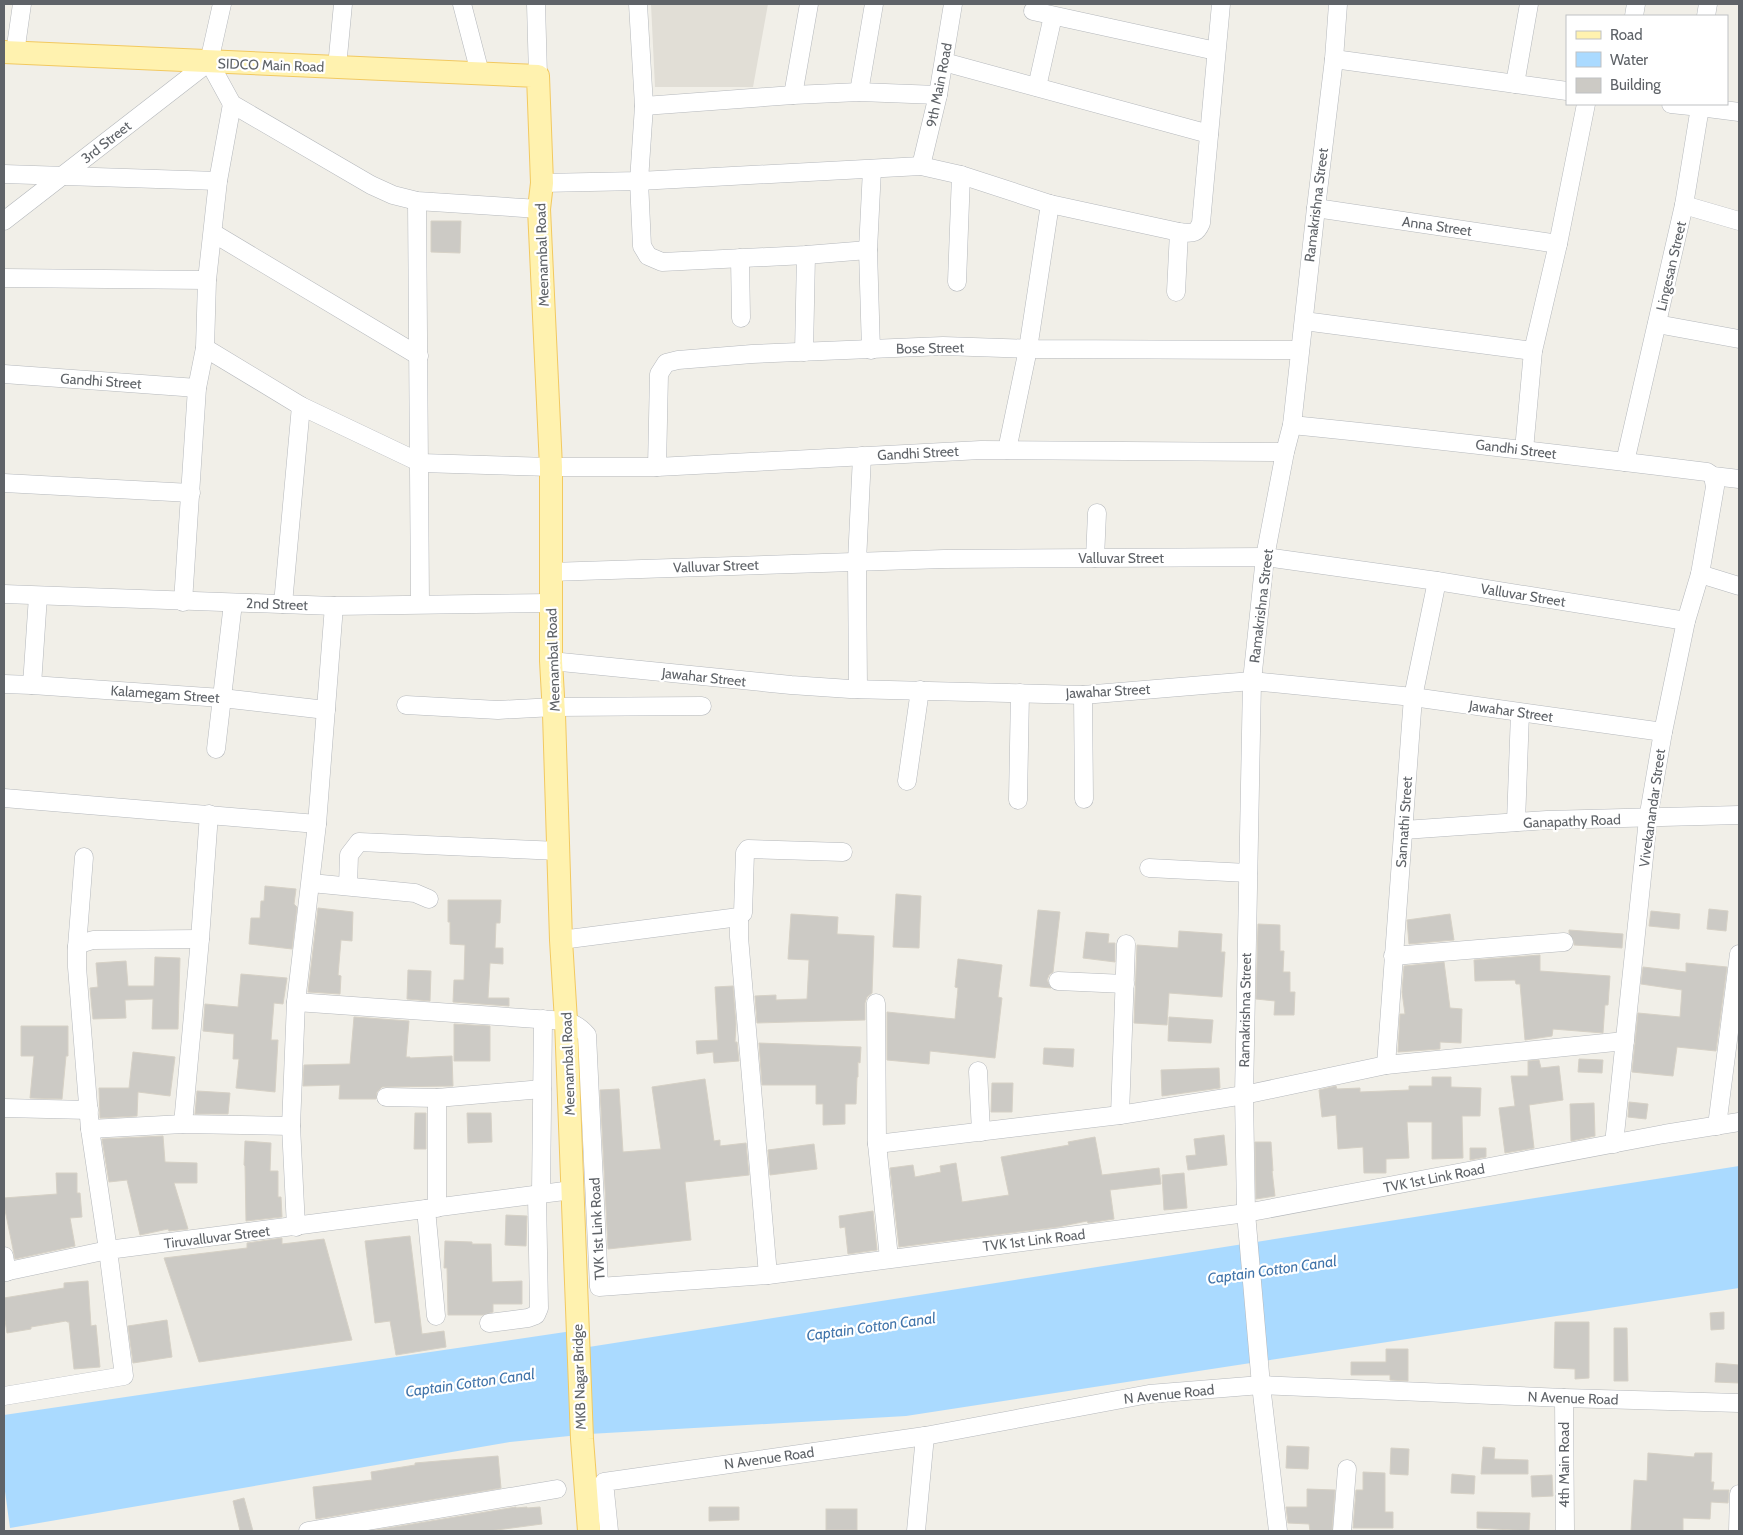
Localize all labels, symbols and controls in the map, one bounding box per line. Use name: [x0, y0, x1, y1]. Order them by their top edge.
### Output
legend: [1566, 15, 1728, 105]
text: Road: [1610, 26, 1643, 44]
street label: 9th Main Road: [922, 41, 956, 129]
text: Water: [1610, 51, 1648, 69]
street label: SIDCO Main Road: [217, 54, 325, 76]
text: Building: [1610, 76, 1661, 94]
street label: 3rd Street: [77, 117, 135, 167]
street label: Ramakrishna Street: [1300, 147, 1332, 263]
street label: Meenambal Road: [531, 203, 553, 307]
street label: Anna Street: [1401, 212, 1473, 240]
street label: Lingesan Street: [1652, 219, 1690, 313]
street label: Bose Street: [896, 338, 965, 358]
street label: Gandhi Street: [60, 369, 143, 393]
street label: Gandhi Street: [1474, 435, 1558, 463]
street label: Gandhi Street: [877, 442, 959, 464]
street label: Ramakrishna Street: [1245, 548, 1277, 664]
street label: Valluvar Street: [1078, 549, 1164, 567]
street label: Valluvar Street: [673, 556, 759, 576]
street label: Valluvar Street: [1479, 579, 1567, 611]
street label: 2nd Street: [246, 594, 309, 614]
street label: Meenambal Road: [542, 608, 564, 712]
street label: Jawahar Street: [660, 664, 747, 690]
street label: Jawahar Street: [1064, 680, 1151, 702]
street label: Kalamegam Street: [110, 681, 220, 707]
street label: Jawahar Street: [1467, 696, 1554, 726]
street label: Vivekanandar Street: [1635, 747, 1669, 868]
street label: Sannathi Street: [1392, 775, 1416, 868]
street label: Ganapathy Road: [1523, 810, 1621, 832]
street label: Ramakrishna Street: [1235, 952, 1255, 1068]
street label: Meenambal Road: [557, 1012, 579, 1116]
street label: TVK 1st Link Road: [1382, 1159, 1486, 1197]
street label: TVK 1st Link Road: [585, 1177, 609, 1281]
street label: Tiruvalluvar Street: [163, 1222, 271, 1252]
street label: TVK 1st Link Road: [982, 1225, 1086, 1255]
water label: Captain Cotton Canal: [1206, 1252, 1338, 1288]
water label: Captain Cotton Canal: [805, 1309, 937, 1345]
street label: MKB Nagar Bridge: [568, 1324, 590, 1430]
water label: Captain Cotton Canal: [404, 1365, 536, 1401]
street label: N Avenue Road: [1123, 1380, 1215, 1408]
street label: N Avenue Road: [1527, 1387, 1619, 1409]
street label: 4th Main Road: [1555, 1422, 1573, 1508]
street label: N Avenue Road: [723, 1443, 815, 1473]

